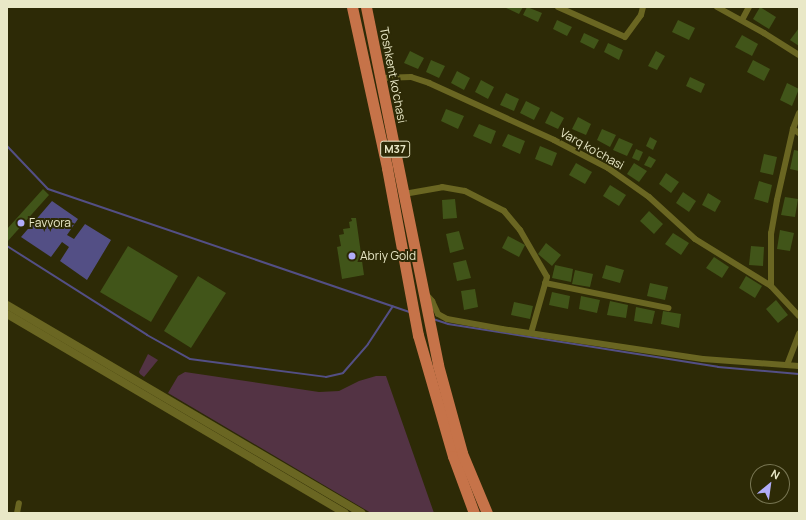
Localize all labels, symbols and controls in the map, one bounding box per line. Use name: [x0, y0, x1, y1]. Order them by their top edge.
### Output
street label: Toshkent ko'chasi: [377, 26, 409, 124]
street label: Varq ko'chasi: [557, 125, 627, 173]
road number: M37: [380, 140, 410, 158]
place label: Favvora: [29, 216, 71, 230]
marker: Favvora: [16, 218, 26, 228]
place label: Abriy Gold: [360, 249, 416, 263]
marker: Abriy Gold: [347, 251, 357, 261]
north arrow: [750, 464, 790, 504]
text: N: [768, 465, 783, 482]

